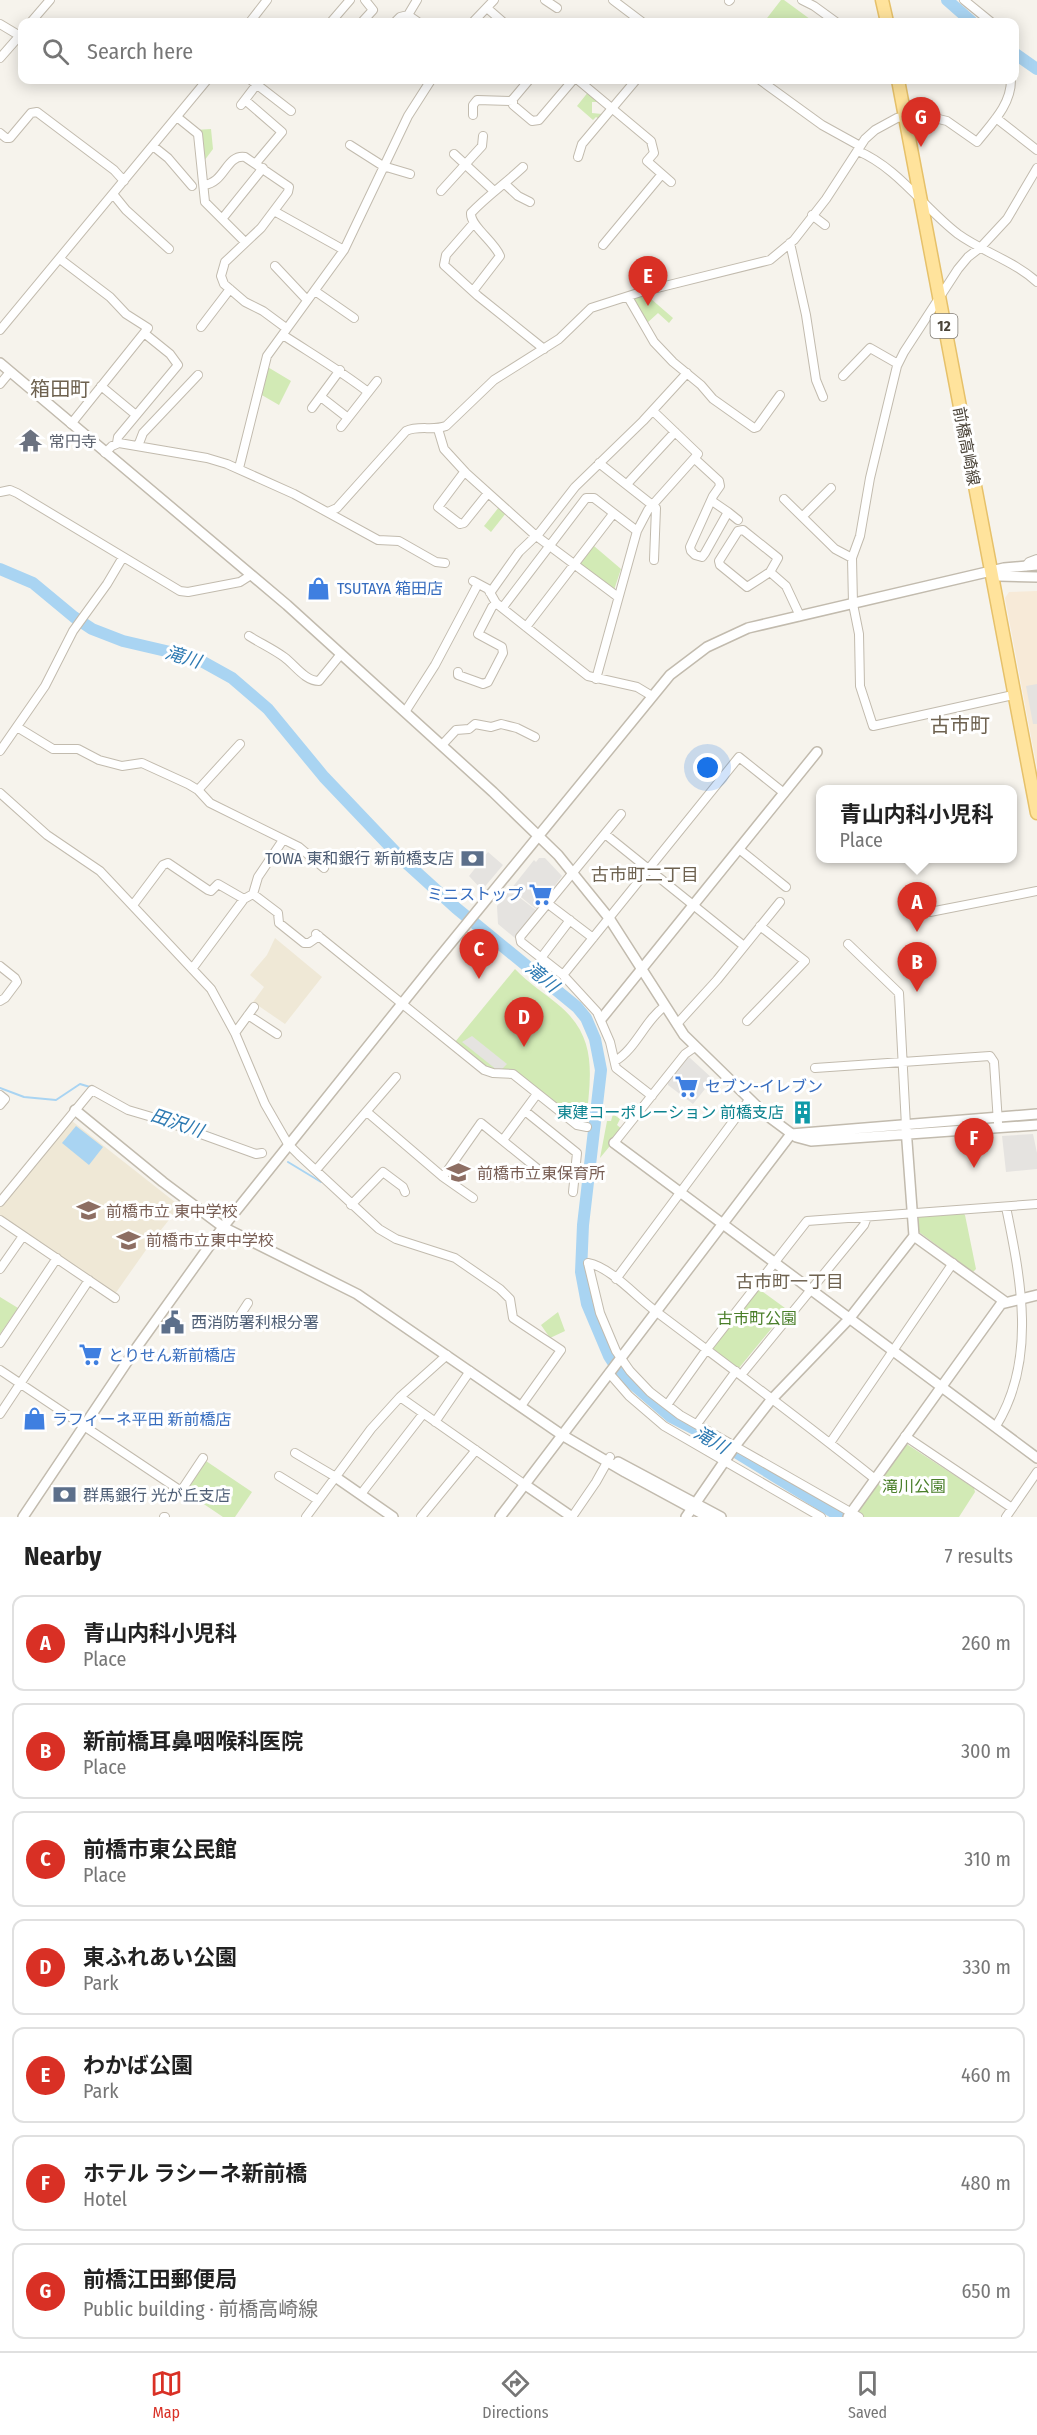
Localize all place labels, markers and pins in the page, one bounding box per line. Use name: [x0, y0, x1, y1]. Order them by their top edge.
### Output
pin: G: [902, 98, 940, 147]
pin: E: [628, 256, 668, 306]
temple icon: 常円寺: [18, 428, 44, 454]
place label: 常円寺: [49, 432, 97, 451]
shop icon: TSUTAYA 箱田店: [306, 575, 332, 601]
place label: TSUTAYA 箱田店: [337, 579, 443, 598]
bank icon: TOWA 東和銀行 新前橋支店: [459, 845, 485, 871]
place label: TOWA 東和銀行 新前橋支店: [265, 849, 454, 868]
supermarket icon: ミニストップ: [528, 881, 554, 907]
pin: A: [898, 882, 936, 932]
place label: ミニストップ: [427, 885, 523, 904]
pin: C: [460, 930, 498, 979]
pin: B: [898, 942, 936, 992]
pin: D: [504, 998, 544, 1047]
supermarket icon: セブン-イレブン: [674, 1073, 700, 1099]
place label: セブン-イレブン: [705, 1077, 823, 1096]
building icon: 東建コーポレーション 前橋支店: [789, 1099, 815, 1125]
place label: 東建コーポレーション 前橋支店: [557, 1103, 784, 1122]
pin: F: [954, 1118, 994, 1168]
school or university icon: 前橋市立東保育所: [446, 1160, 472, 1186]
place label: 前橋市立東保育所: [477, 1164, 605, 1183]
school or university icon: 前橋市立 東中学校: [75, 1198, 101, 1224]
place label: 前橋市立 東中学校: [106, 1202, 238, 1221]
school or university icon: 前橋市立東中学校: [115, 1227, 141, 1253]
place label: 前橋市立東中学校: [146, 1231, 274, 1250]
public building icon: 西消防署利根分署: [160, 1309, 186, 1335]
place label: 西消防署利根分署: [191, 1313, 319, 1332]
supermarket icon: とりせん新前橋店: [77, 1342, 103, 1368]
place label: とりせん新前橋店: [108, 1346, 236, 1365]
shop icon: ラフィーネ平田 新前橋店: [21, 1406, 47, 1432]
place label: ラフィーネ平田 新前橋店: [52, 1410, 231, 1429]
bank icon: 群馬銀行 光が丘支店: [52, 1482, 78, 1508]
place label: 群馬銀行 光が丘支店: [83, 1486, 231, 1505]

